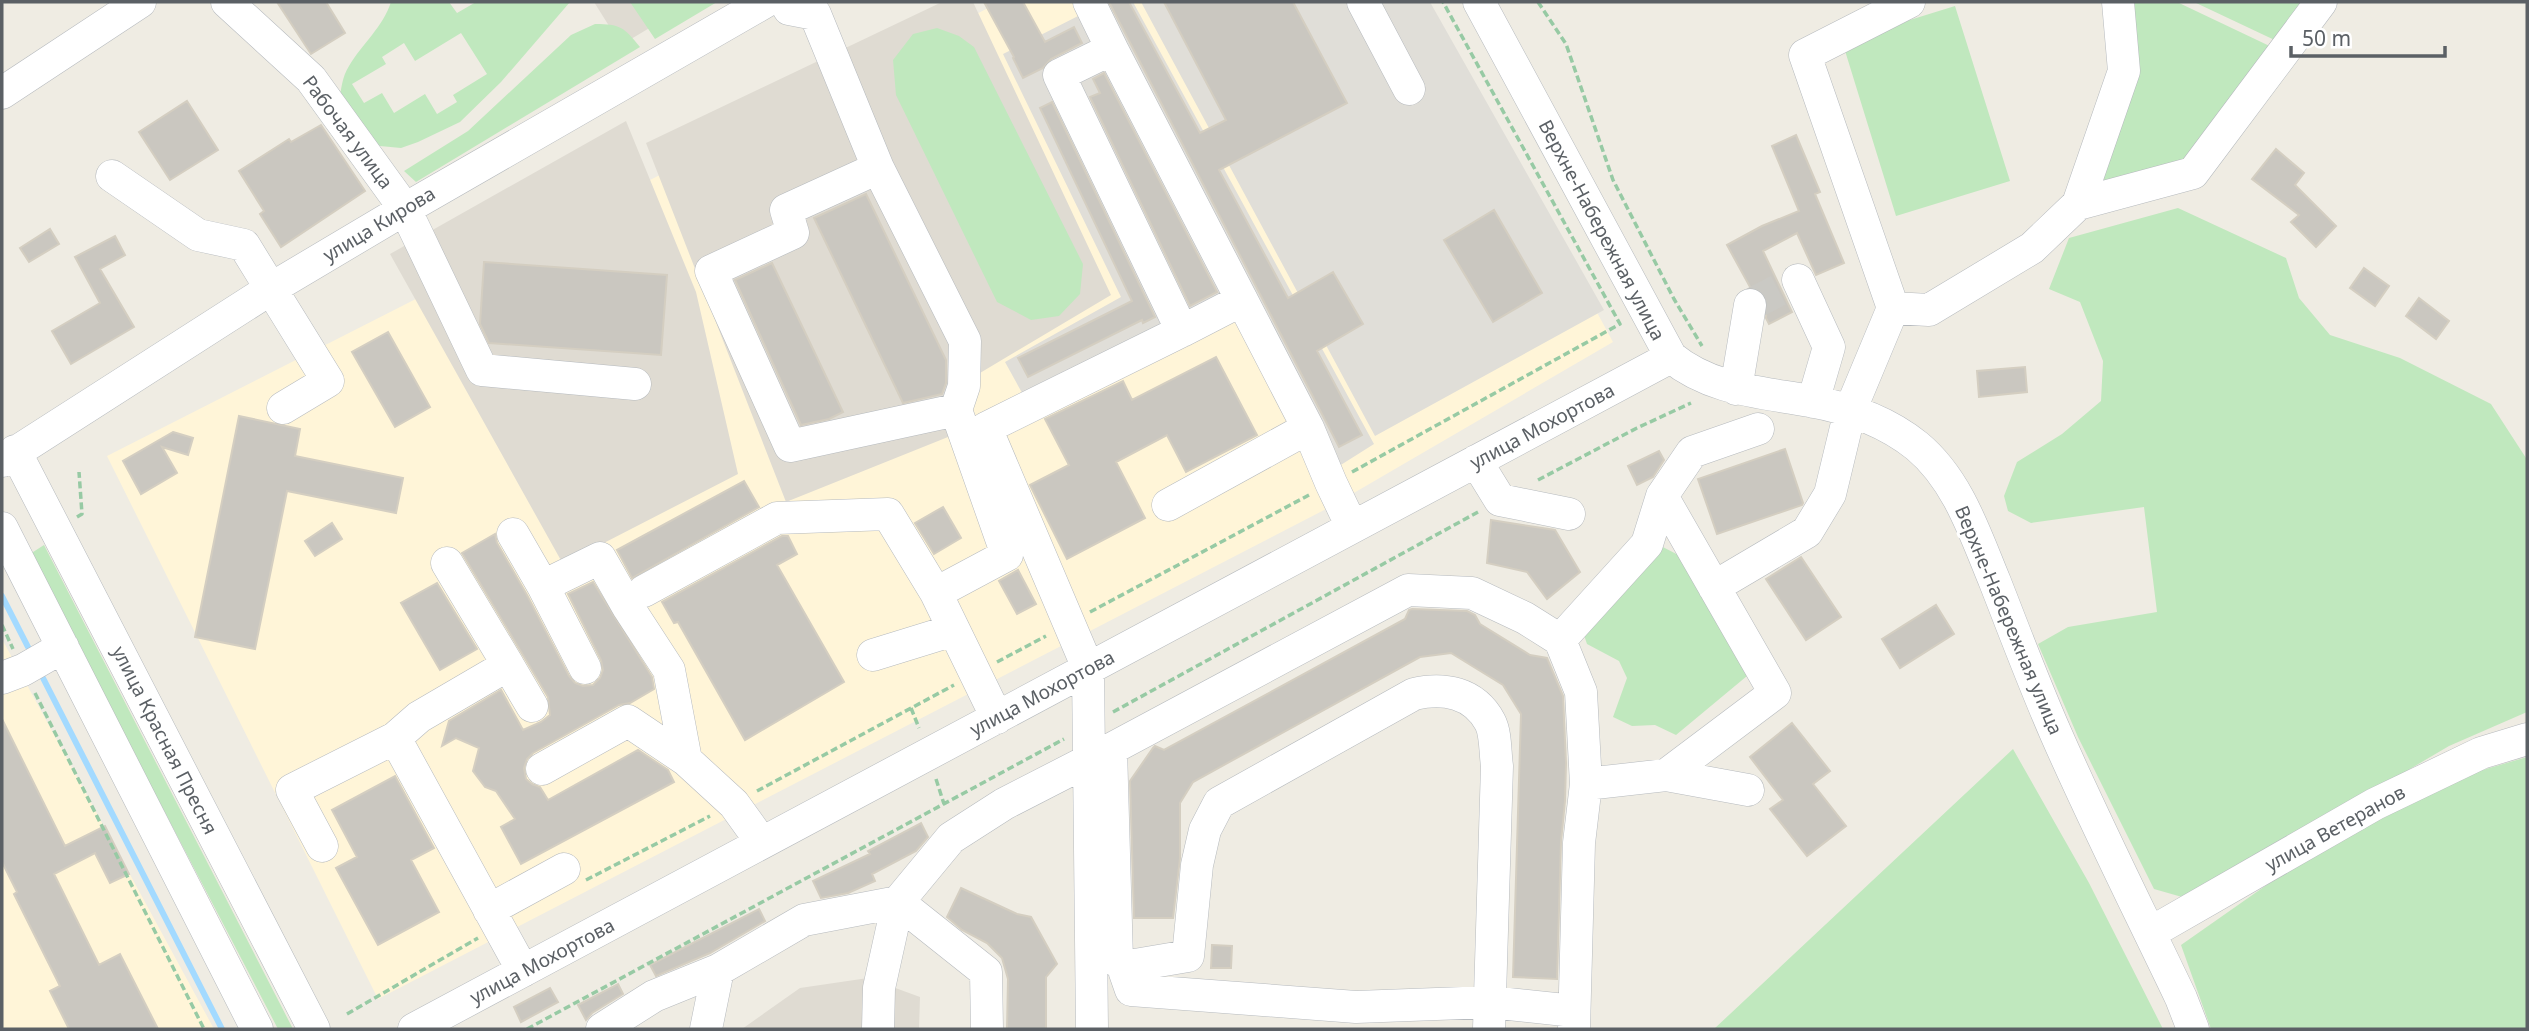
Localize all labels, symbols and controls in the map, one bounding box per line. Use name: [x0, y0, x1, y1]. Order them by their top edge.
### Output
scale bar: [2291, 14, 2445, 58]
text: 50 m: [2302, 24, 2351, 52]
street label: Рабочая улица: [297, 70, 399, 194]
street label: Верхне-Набережная улица: [1533, 115, 1671, 345]
street label: улица Кирова: [318, 180, 440, 268]
street label: улица Мохортова: [1465, 377, 1619, 475]
street label: Верхне-Набережная улица: [1949, 501, 2069, 739]
street label: улица Красная Пресня: [106, 641, 224, 839]
street label: улица Мохортова: [965, 644, 1119, 742]
street label: улица Ветеранов: [2260, 779, 2410, 877]
street label: улица Мохортова: [465, 912, 619, 1010]

